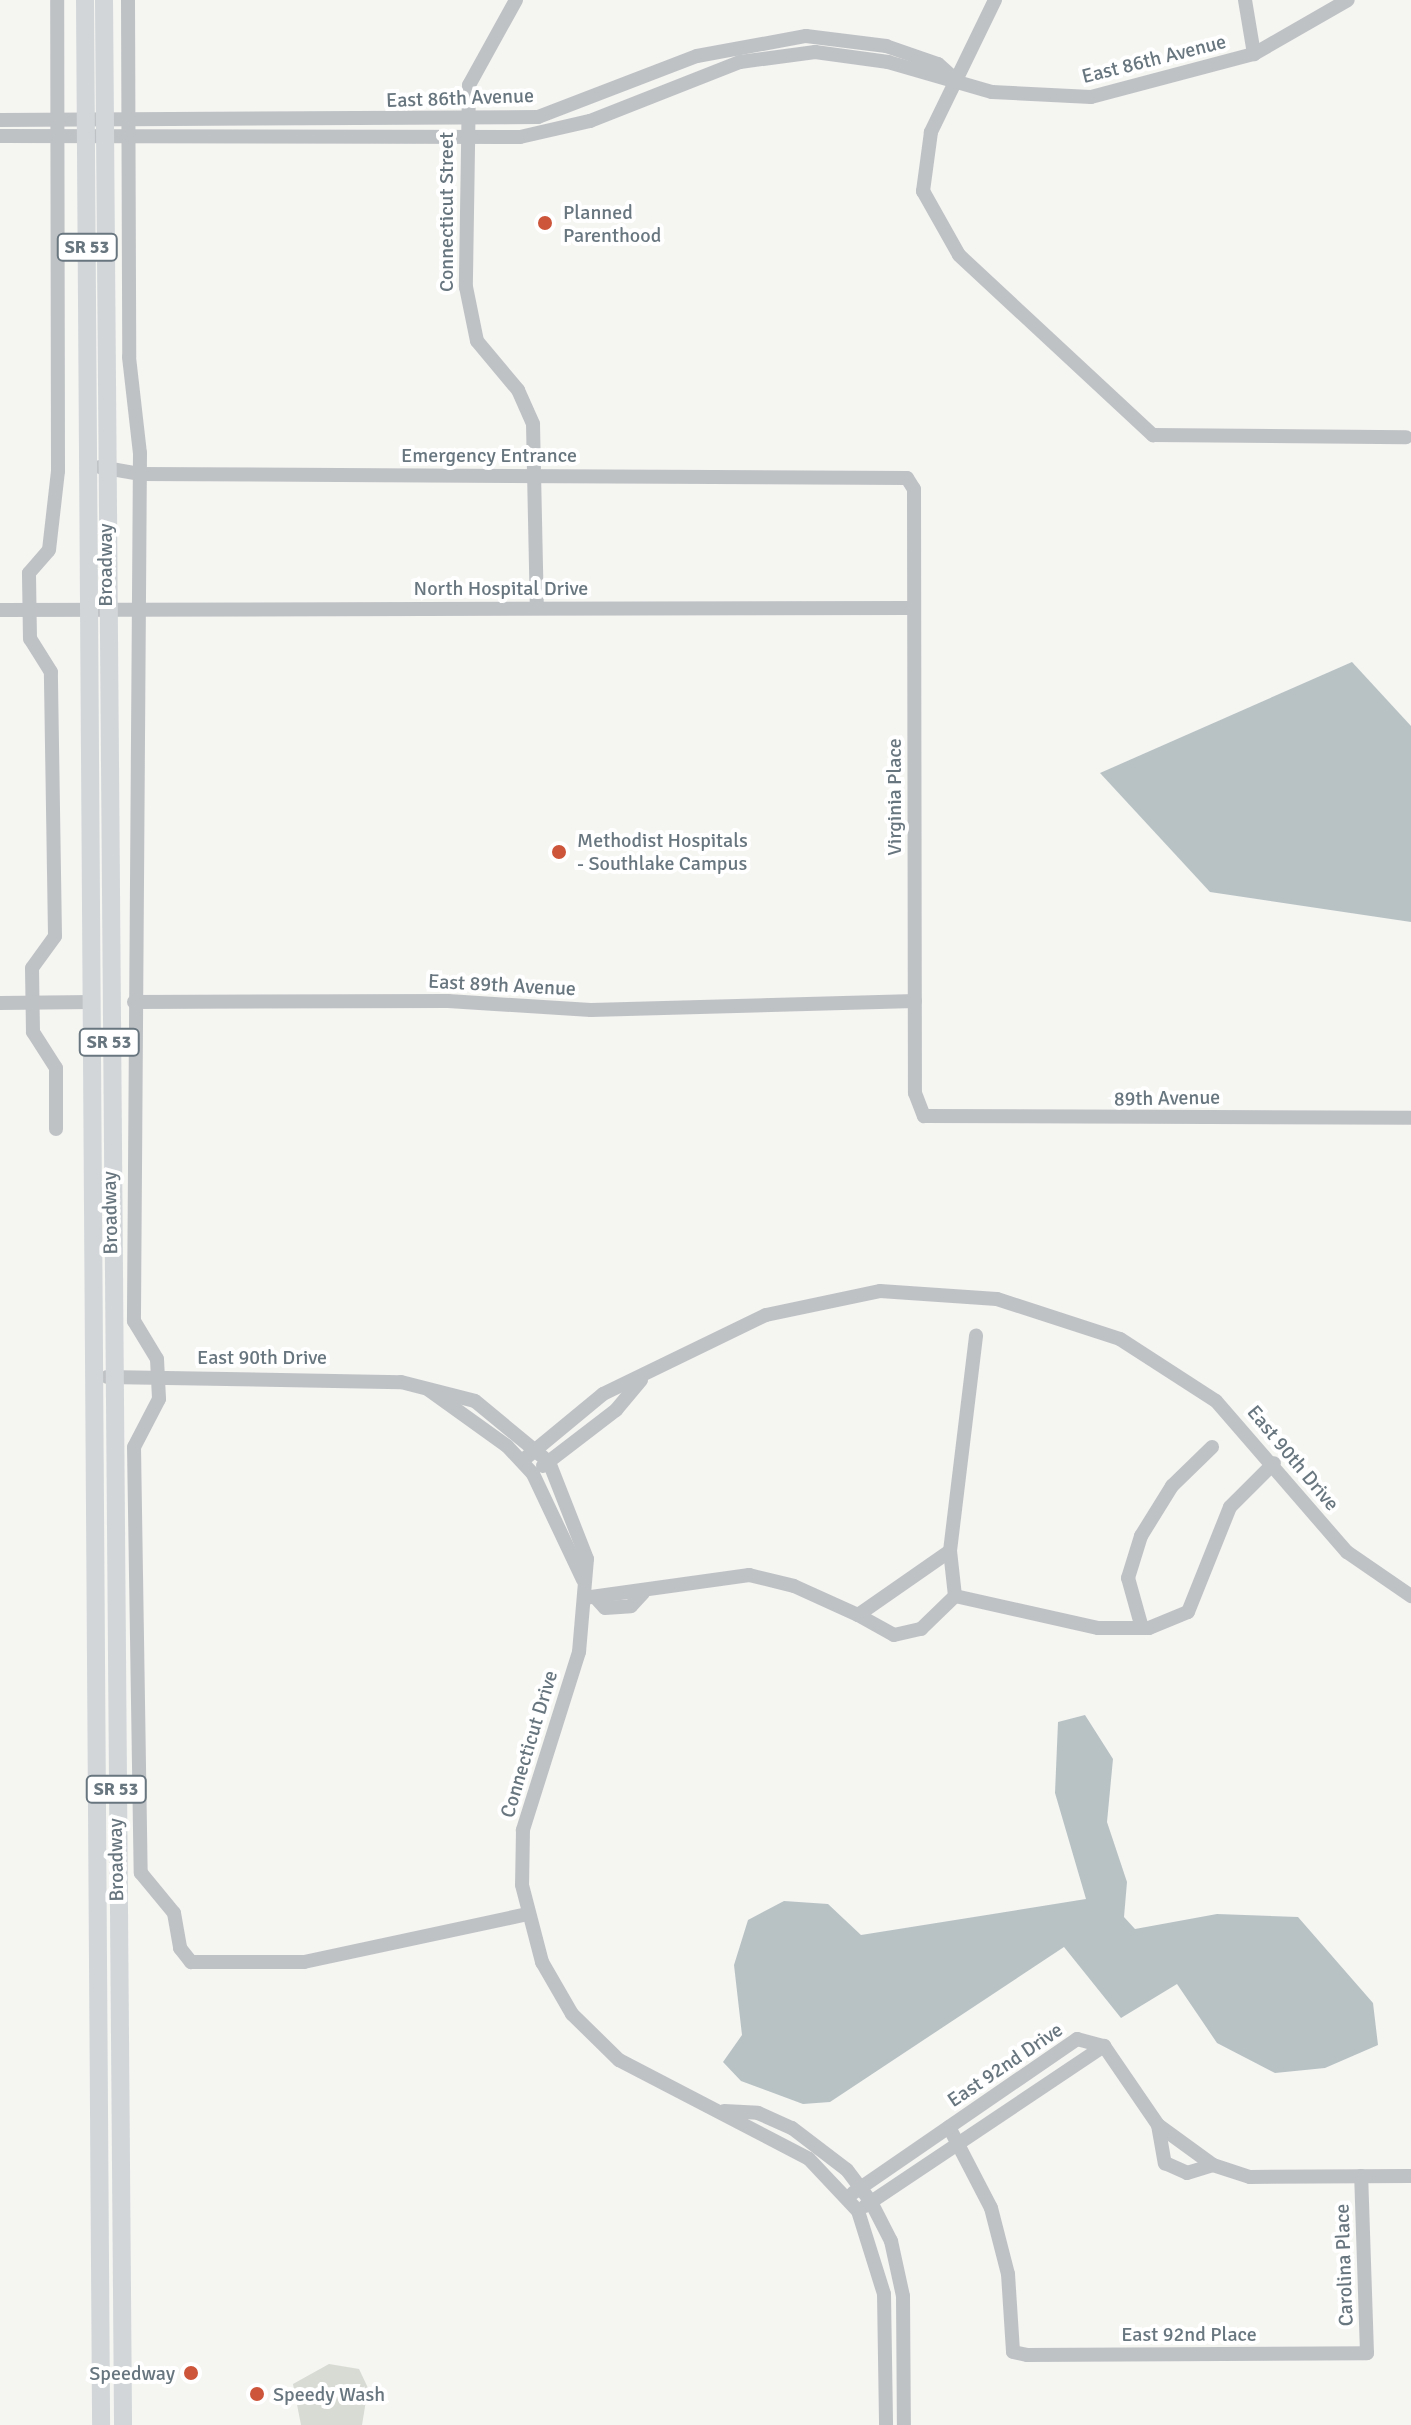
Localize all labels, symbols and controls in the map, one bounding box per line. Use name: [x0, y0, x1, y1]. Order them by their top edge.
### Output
street label: East 86th Avenue: [1079, 29, 1229, 89]
street label: East 86th Avenue: [386, 83, 534, 113]
street label: Connecticut Street: [434, 132, 458, 292]
place label: Planned Parenthood: [563, 200, 661, 247]
marker: Planned Parenthood: [534, 212, 556, 234]
road number: SR 53: [55, 233, 119, 261]
street label: Emergency Entrance: [401, 443, 577, 467]
street label: Broadway: [93, 523, 117, 607]
street label: North Hospital Drive: [414, 576, 588, 600]
street label: Virginia Place: [882, 738, 906, 856]
place label: Methodist Hospitals - Southlake Campus: [577, 828, 748, 875]
marker: Methodist Hospitals - Southlake Campus: [548, 841, 570, 863]
street label: East 89th Avenue: [428, 969, 576, 1001]
road number: SR 53: [77, 1028, 141, 1056]
street label: 89th Avenue: [1114, 1085, 1220, 1111]
street label: Broadway: [97, 1171, 123, 1255]
street label: East 90th Drive: [197, 1345, 327, 1369]
street label: East 90th Drive: [1242, 1400, 1344, 1516]
street label: Connecticut Drive: [495, 1667, 563, 1821]
road number: SR 53: [84, 1775, 148, 1803]
street label: Broadway: [103, 1818, 129, 1902]
street label: East 92nd Drive: [943, 2018, 1067, 2112]
street label: Carolina Place: [1330, 2203, 1358, 2327]
street label: East 92nd Place: [1121, 2322, 1257, 2346]
place label: Speedway: [89, 2361, 175, 2385]
marker: Speedway: [182, 2364, 200, 2382]
place label: Speedy Wash: [273, 2382, 385, 2406]
marker: Speedy Wash: [248, 2385, 266, 2403]

